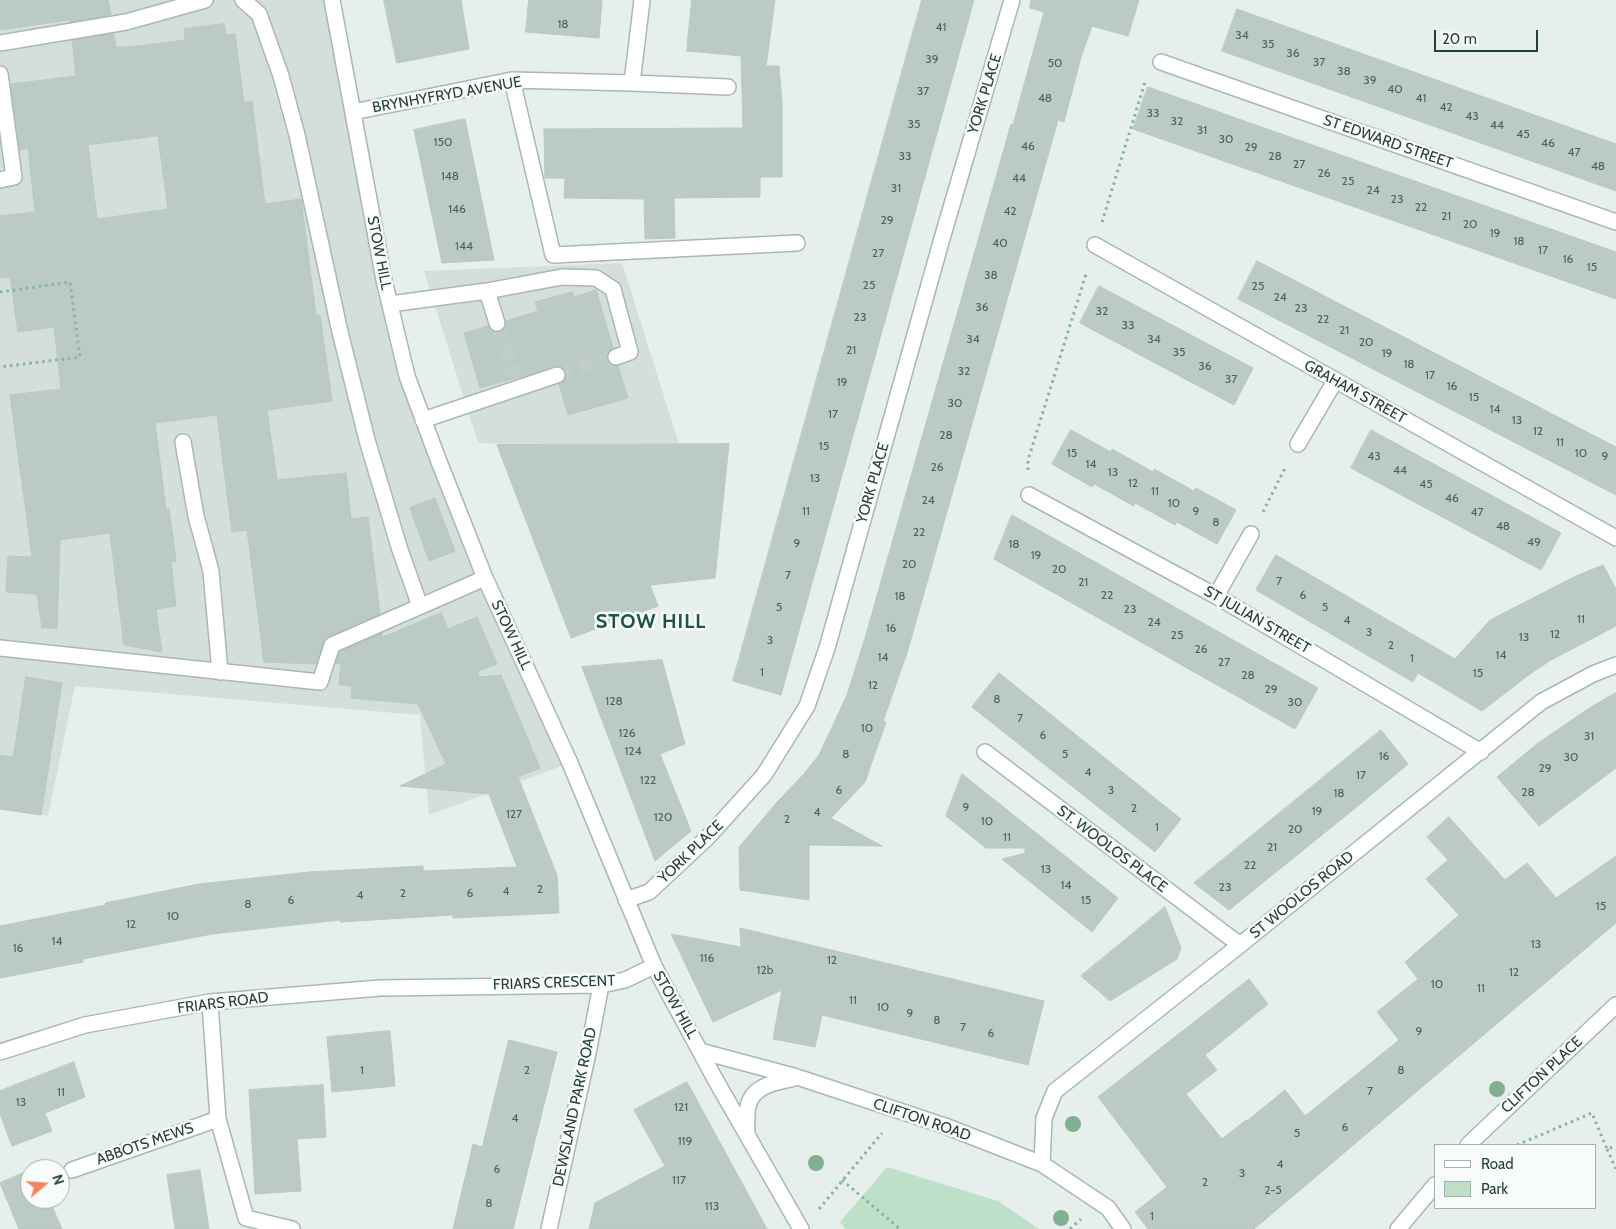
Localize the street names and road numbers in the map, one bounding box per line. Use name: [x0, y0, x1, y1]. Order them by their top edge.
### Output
street label: YORK PLACE: [964, 52, 1006, 136]
street label: BRYNHYFRYD AVENUE: [371, 73, 523, 117]
street label: ST EDWARD STREET: [1321, 111, 1455, 173]
street label: STOW HILL: [363, 215, 395, 291]
street label: GRAHAM STREET: [1301, 356, 1409, 428]
street label: YORK PLACE: [853, 440, 893, 526]
street label: ST JULIAN STREET: [1201, 582, 1313, 658]
street label: STOW HILL: [487, 597, 535, 673]
street label: ST. WOOLOS PLACE: [1053, 802, 1171, 896]
street label: YORK PLACE: [655, 817, 727, 887]
street label: ST WOOLOS ROAD: [1246, 847, 1358, 943]
street label: STOW HILL: [649, 968, 701, 1042]
street label: FRIARS CRESCENT: [492, 972, 616, 994]
street label: FRIARS ROAD: [176, 988, 270, 1018]
street label: DEWSLAND PARK ROAD: [549, 1026, 601, 1188]
street label: CLIFTON PLACE: [1498, 1033, 1586, 1117]
street label: CLIFTON ROAD: [871, 1095, 973, 1145]
street label: ABBOTS MEWS: [94, 1119, 196, 1169]

